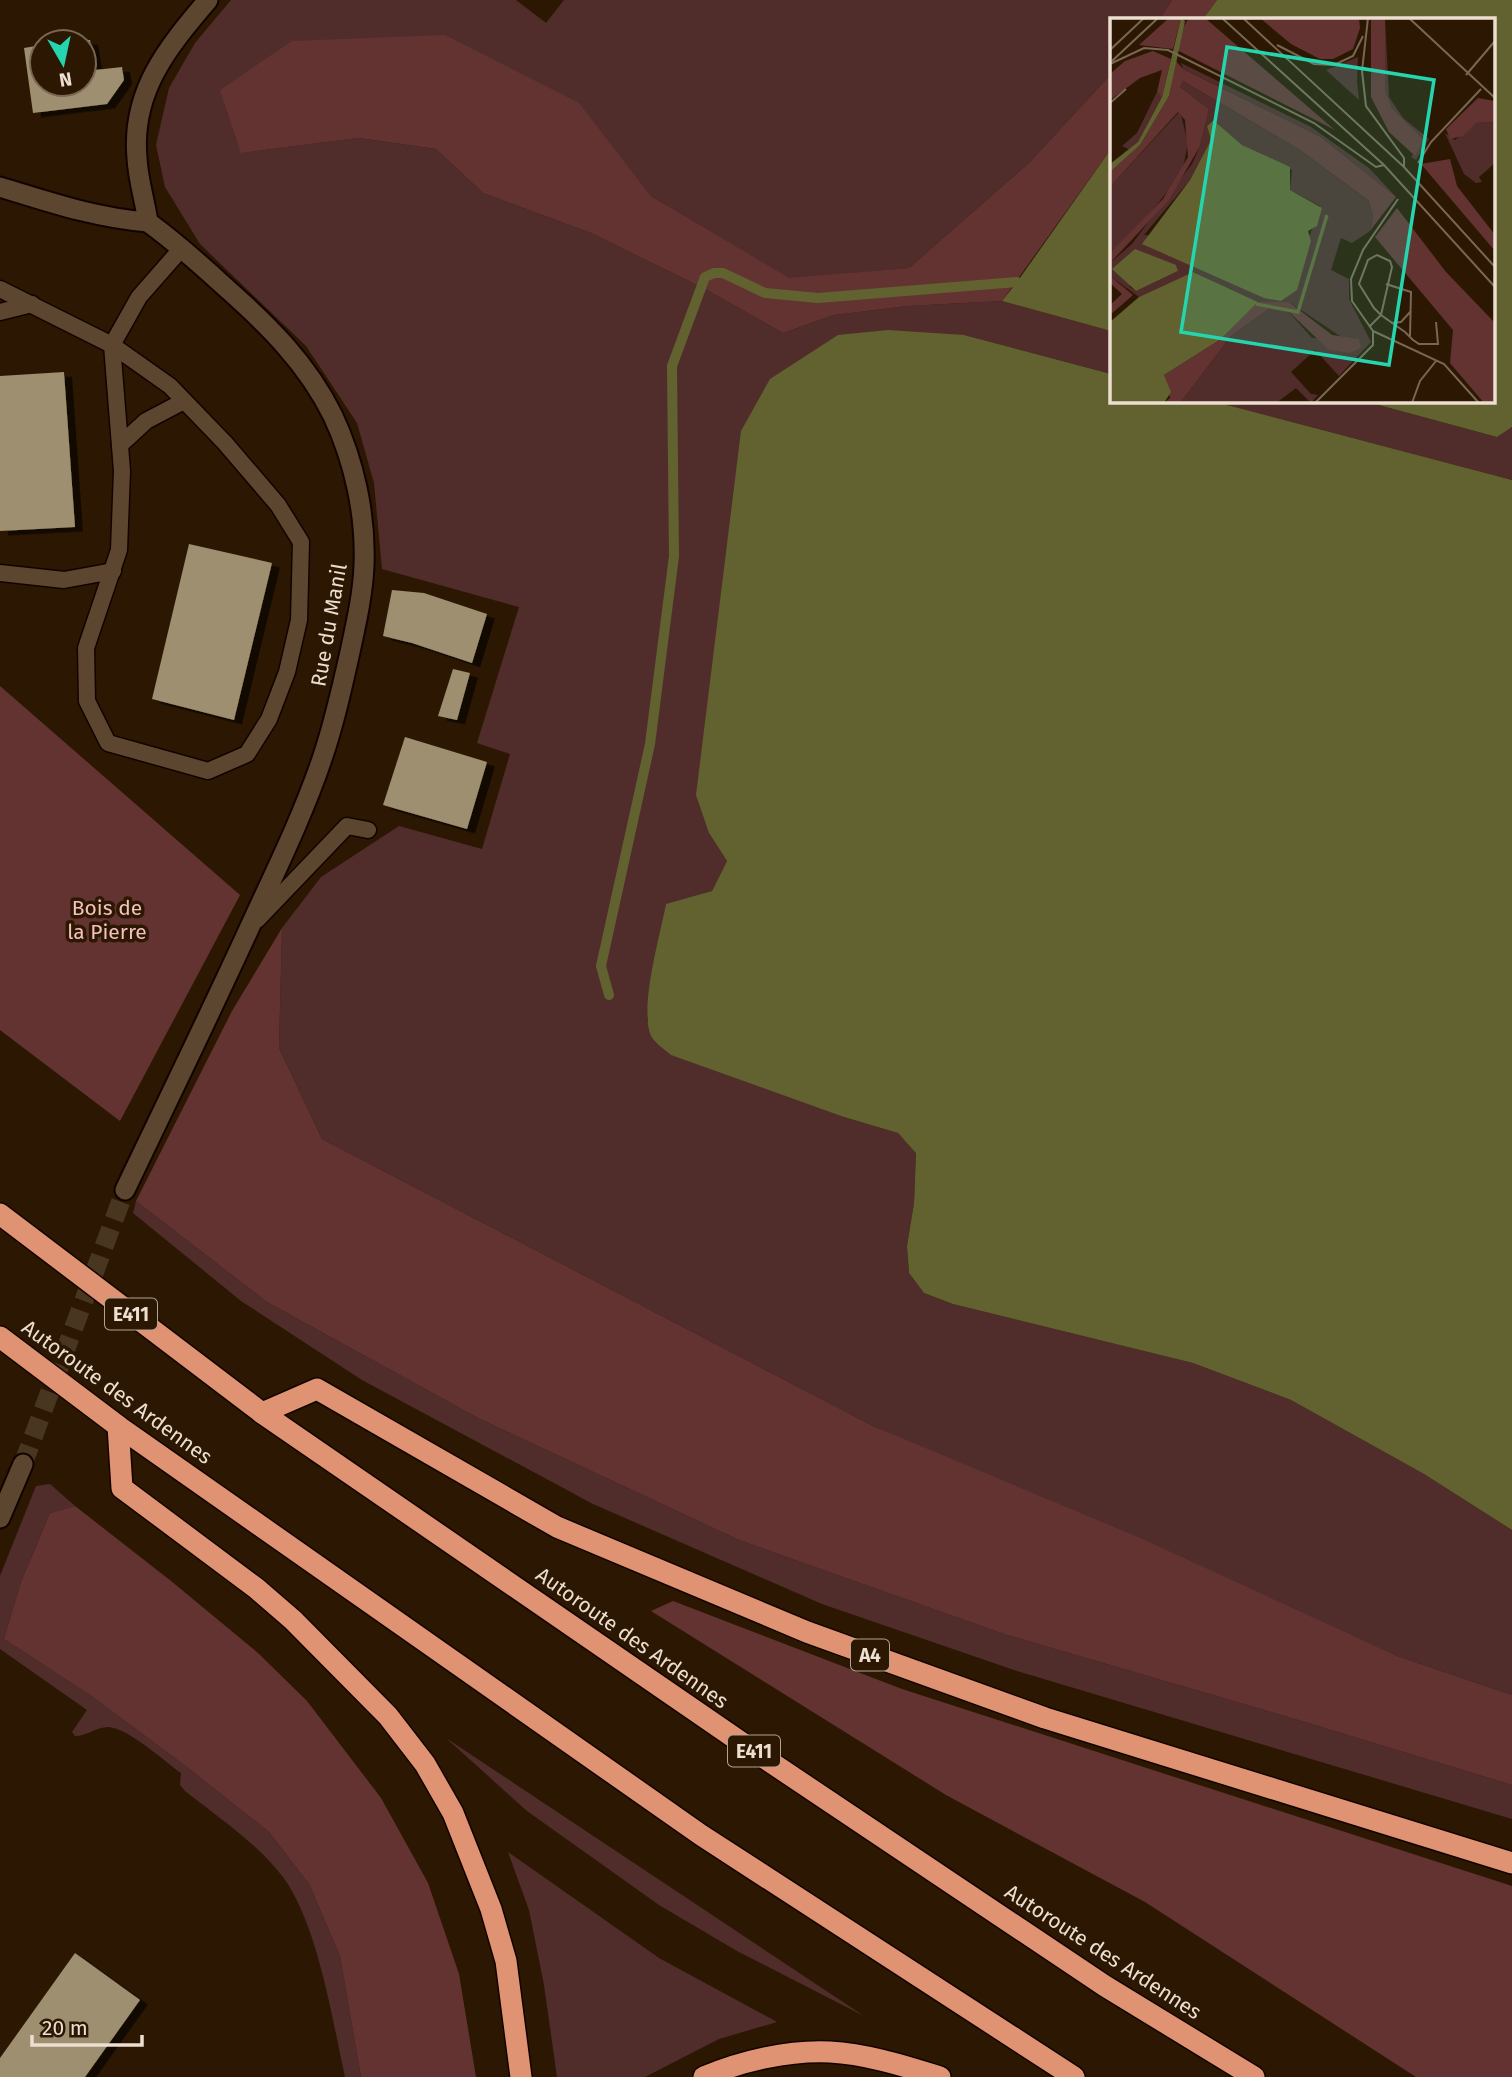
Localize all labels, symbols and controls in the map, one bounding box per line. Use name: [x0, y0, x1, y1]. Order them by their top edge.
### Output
inset map: [1110, 18, 1494, 402]
north arrow: [28, 28, 98, 98]
text: N: [58, 67, 74, 92]
street label: Rue du Manil: [305, 561, 353, 689]
park label: Bois de la Pierre: [67, 895, 147, 945]
road number: E411: [105, 1298, 157, 1330]
street label: Autoroute des Ardennes: [17, 1314, 217, 1470]
street label: Autoroute des Ardennes: [531, 1562, 733, 1714]
road number: A4: [851, 1639, 889, 1670]
road number: E411: [728, 1736, 780, 1766]
street label: Autoroute des Ardennes: [1000, 1879, 1206, 2025]
scale bar: [32, 2004, 142, 2048]
text: 20 m: [42, 2015, 88, 2041]

